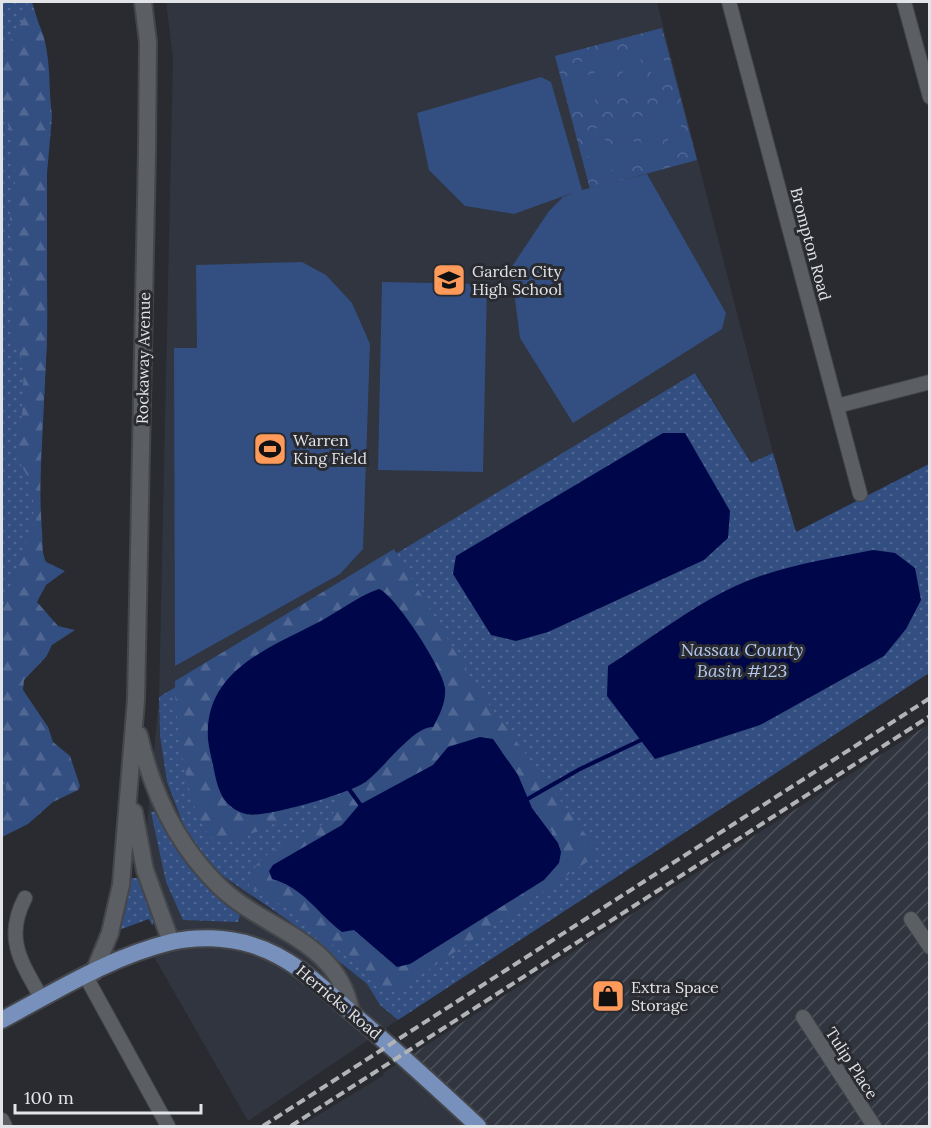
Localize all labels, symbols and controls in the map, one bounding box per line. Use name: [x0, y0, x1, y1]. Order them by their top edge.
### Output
street label: Brompton Road: [786, 185, 836, 303]
place label: Garden City High School: [472, 261, 563, 299]
school or university icon: Garden City High School: [431, 262, 467, 298]
street label: Rockaway Avenue: [132, 291, 154, 424]
place label: Warren King Field: [293, 430, 367, 468]
sports icon: Warren King Field: [252, 431, 288, 467]
water label: Nassau County Basin #123: [680, 638, 804, 682]
street label: Herricks Road: [292, 961, 386, 1044]
place label: Extra Space Storage: [631, 977, 719, 1015]
shop icon: Extra Space Storage: [590, 978, 626, 1014]
street label: Tulip Place: [821, 1023, 883, 1103]
scale bar: [15, 1077, 201, 1115]
text: 100 m: [24, 1086, 74, 1109]

